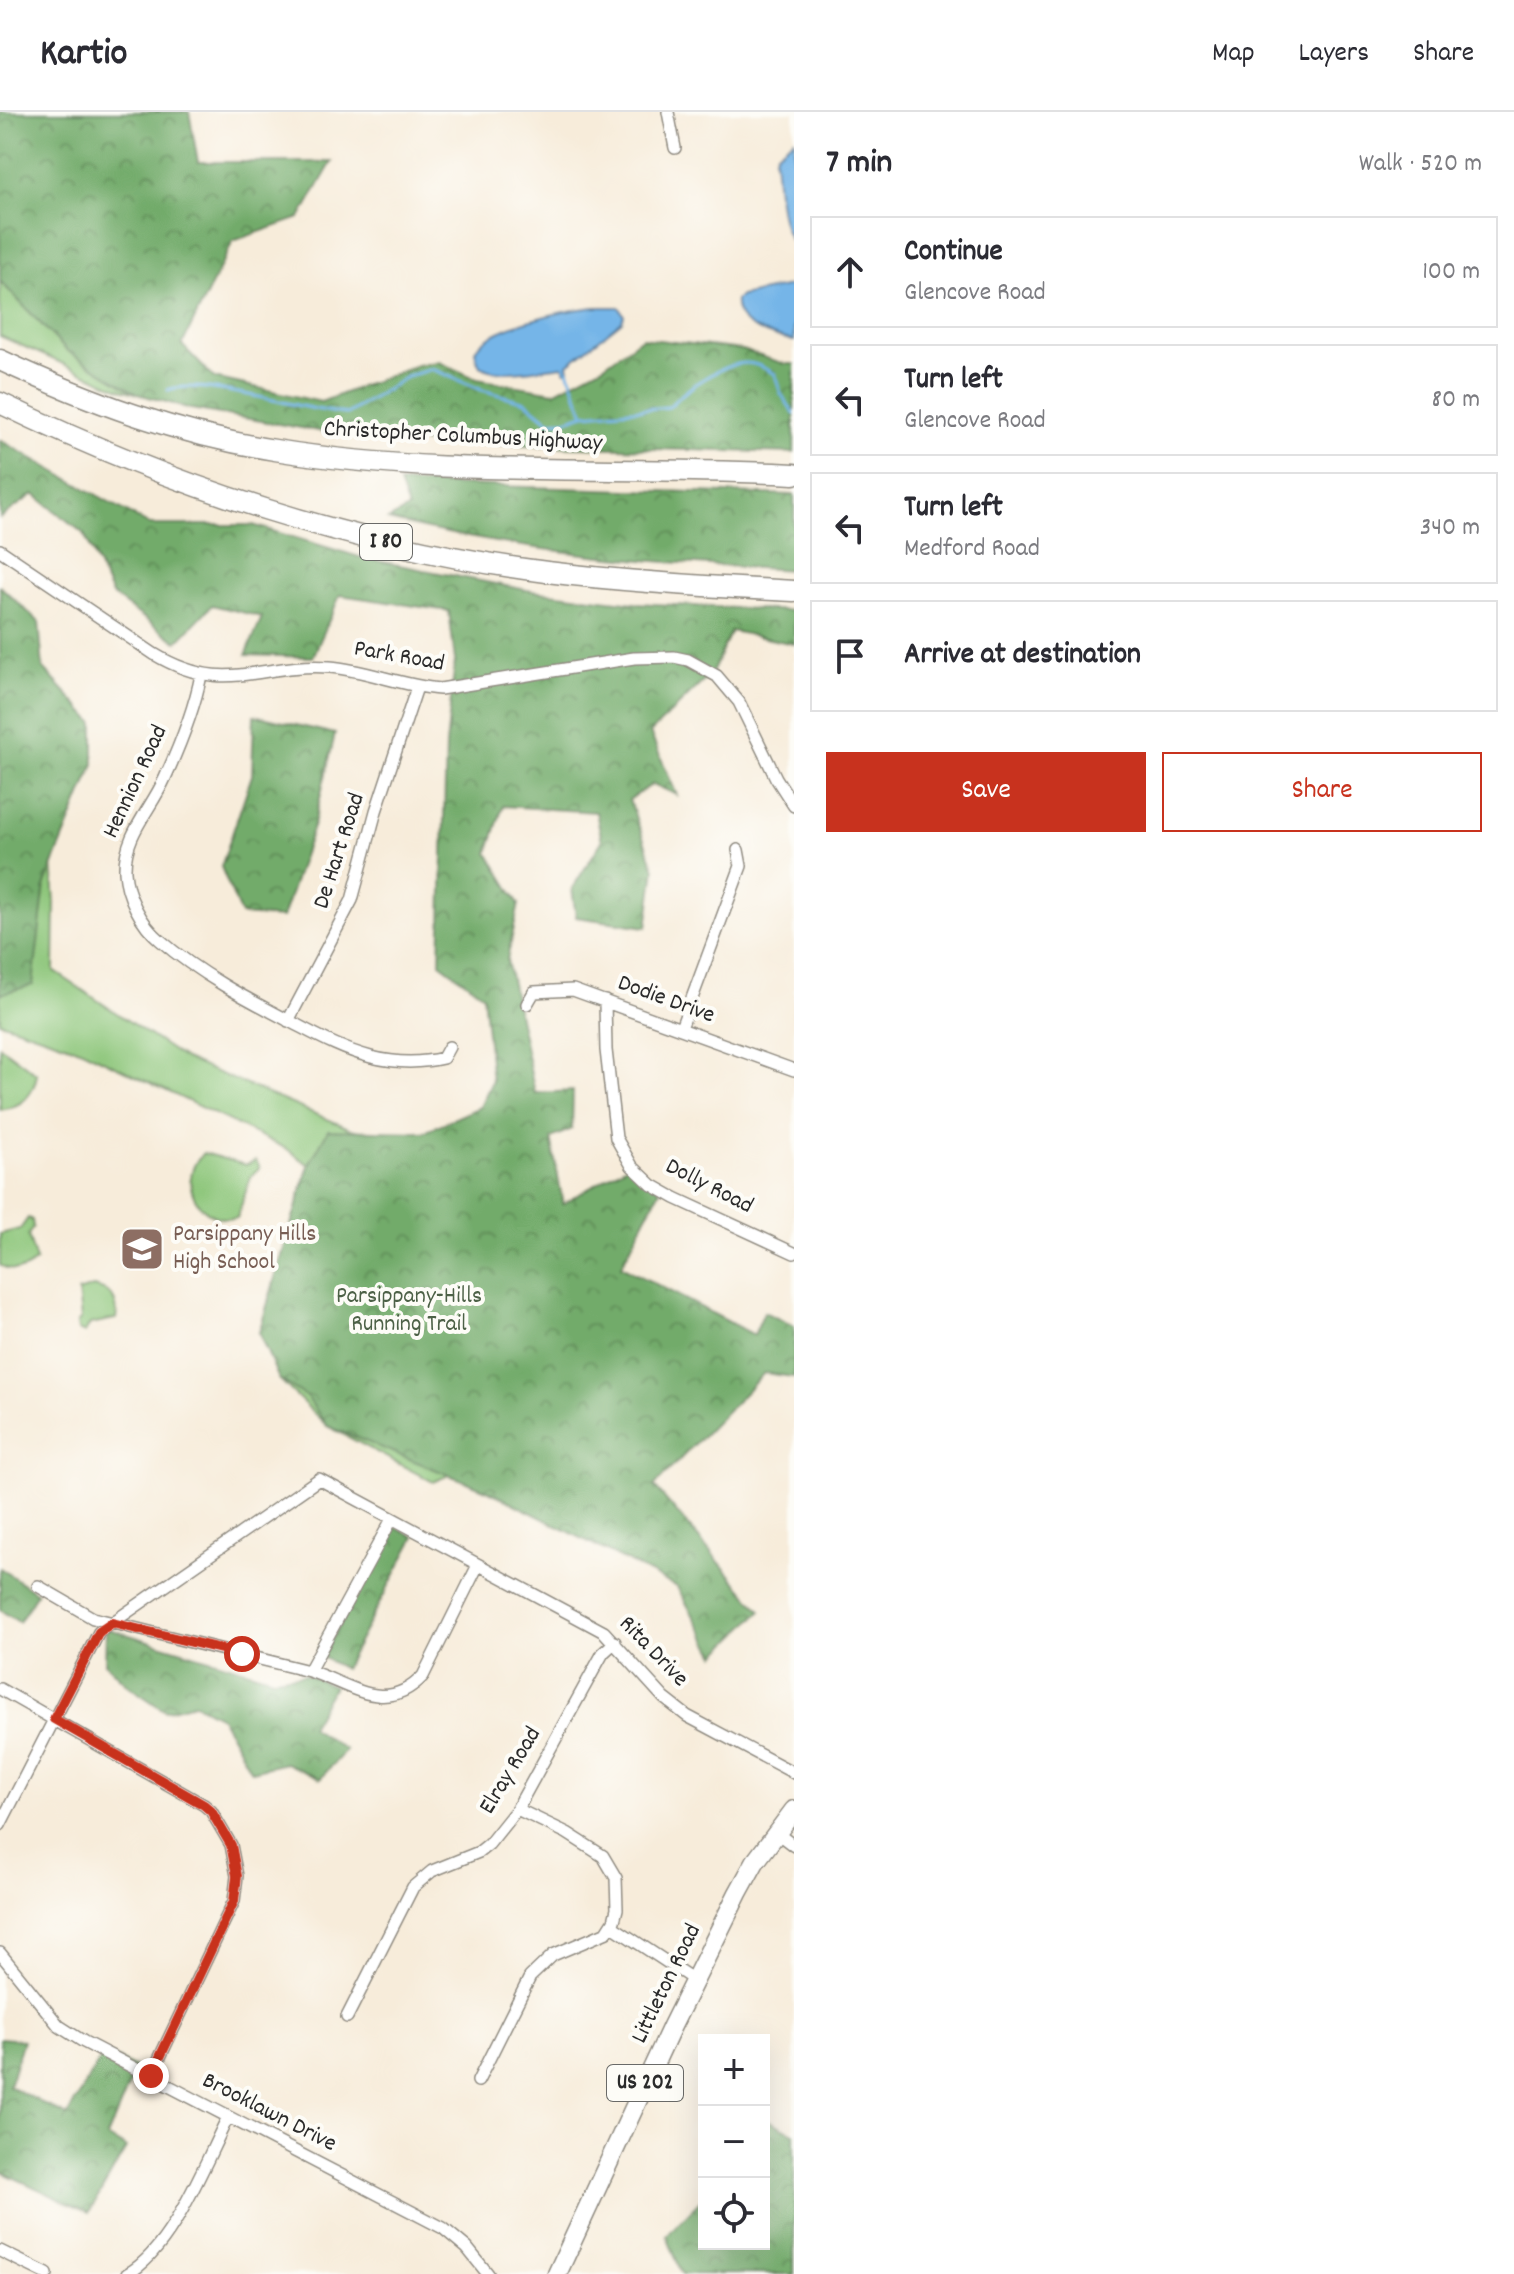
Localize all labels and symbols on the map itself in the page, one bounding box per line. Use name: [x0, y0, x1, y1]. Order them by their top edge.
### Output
street label: Christopher Columbus Highway: [323, 413, 604, 461]
road number: I 80: [360, 524, 412, 560]
street label: Park Road: [351, 632, 447, 682]
street label: Hennion Road: [95, 720, 177, 844]
street label: De Hart Road: [305, 789, 375, 913]
street label: Dodie Drive: [613, 967, 719, 1033]
street label: Dolly Road: [659, 1150, 759, 1224]
place label: Parsippany Hills High School: [173, 1218, 316, 1280]
school or university icon: Parsippany Hills High School: [118, 1225, 166, 1273]
park label: Parsippany-Hills Running Trail: [336, 1280, 482, 1342]
street label: Rita Drive: [610, 1609, 696, 1695]
route start: [224, 1636, 260, 1672]
street label: Elray Road: [471, 1721, 551, 1821]
street label: Littleton Road: [623, 1918, 711, 2050]
route end: [133, 2058, 169, 2094]
street label: Brooklawn Drive: [196, 2065, 342, 2161]
road number: US 202: [607, 2065, 683, 2101]

